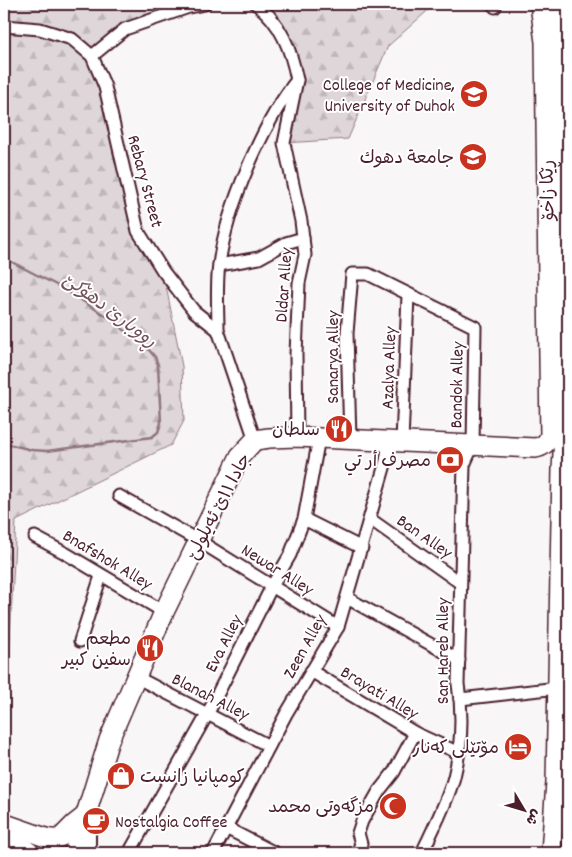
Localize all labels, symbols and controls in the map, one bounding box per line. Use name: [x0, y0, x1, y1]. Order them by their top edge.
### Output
place label: College of Medicine, University of Duhok: [323, 74, 455, 120]
school or university icon: College of Medicine, University of Duhok: [459, 79, 489, 109]
street label: Rebary Street: [119, 133, 168, 231]
school or university icon: جامعة دهوك: [458, 142, 488, 172]
place label: جامعة دهوك: [360, 147, 454, 172]
street label: ڕێکا زاخۆ: [536, 159, 563, 222]
street label: Dldar Alley: [270, 246, 301, 323]
water label: ڕووبارێ دهۆكێ: [57, 268, 161, 356]
street label: Sanarya Alley: [322, 310, 347, 404]
street label: Azalya Alley: [377, 326, 404, 410]
street label: Bandok Alley: [445, 341, 472, 429]
restaurant icon: سلطان: [324, 414, 354, 444]
place label: سلطان: [272, 419, 320, 444]
bank icon: مصرف أر تي: [435, 445, 465, 475]
street label: جادا ١١ێ ئه‌یلولێ: [182, 450, 259, 565]
place label: مصرف أر تي: [344, 450, 431, 476]
street label: Ban Alley: [391, 510, 457, 567]
street label: Bnafshok Alley: [57, 525, 157, 598]
street label: Newar Alley: [236, 539, 318, 604]
street label: San Hareb Alley: [432, 597, 457, 704]
street label: Eva Alley: [200, 610, 251, 677]
street label: Zeen Alley: [278, 610, 334, 684]
place label: مطعم سفين كبير: [60, 628, 131, 674]
restaurant icon: مطعم سفين كبير: [135, 633, 165, 663]
street label: Brayati Alley: [335, 661, 423, 728]
street label: Blanah Alley: [167, 668, 254, 729]
hotel icon: مۆتێلی کەنار: [503, 732, 533, 762]
place label: مۆتێلی کەنار: [412, 737, 499, 762]
shop icon: كومپانيا زانست: [106, 761, 136, 791]
place label: كومپانيا زانست: [140, 766, 245, 791]
north arrow: [500, 784, 550, 834]
mosque icon: مزگەوتی محمد: [378, 791, 408, 821]
place label: مزگەوتی محمد: [268, 796, 374, 821]
text: ش: [520, 805, 545, 829]
cafe icon: Nostalgia Coffee: [81, 806, 111, 836]
place label: Nostalgia Coffee: [115, 811, 228, 836]

